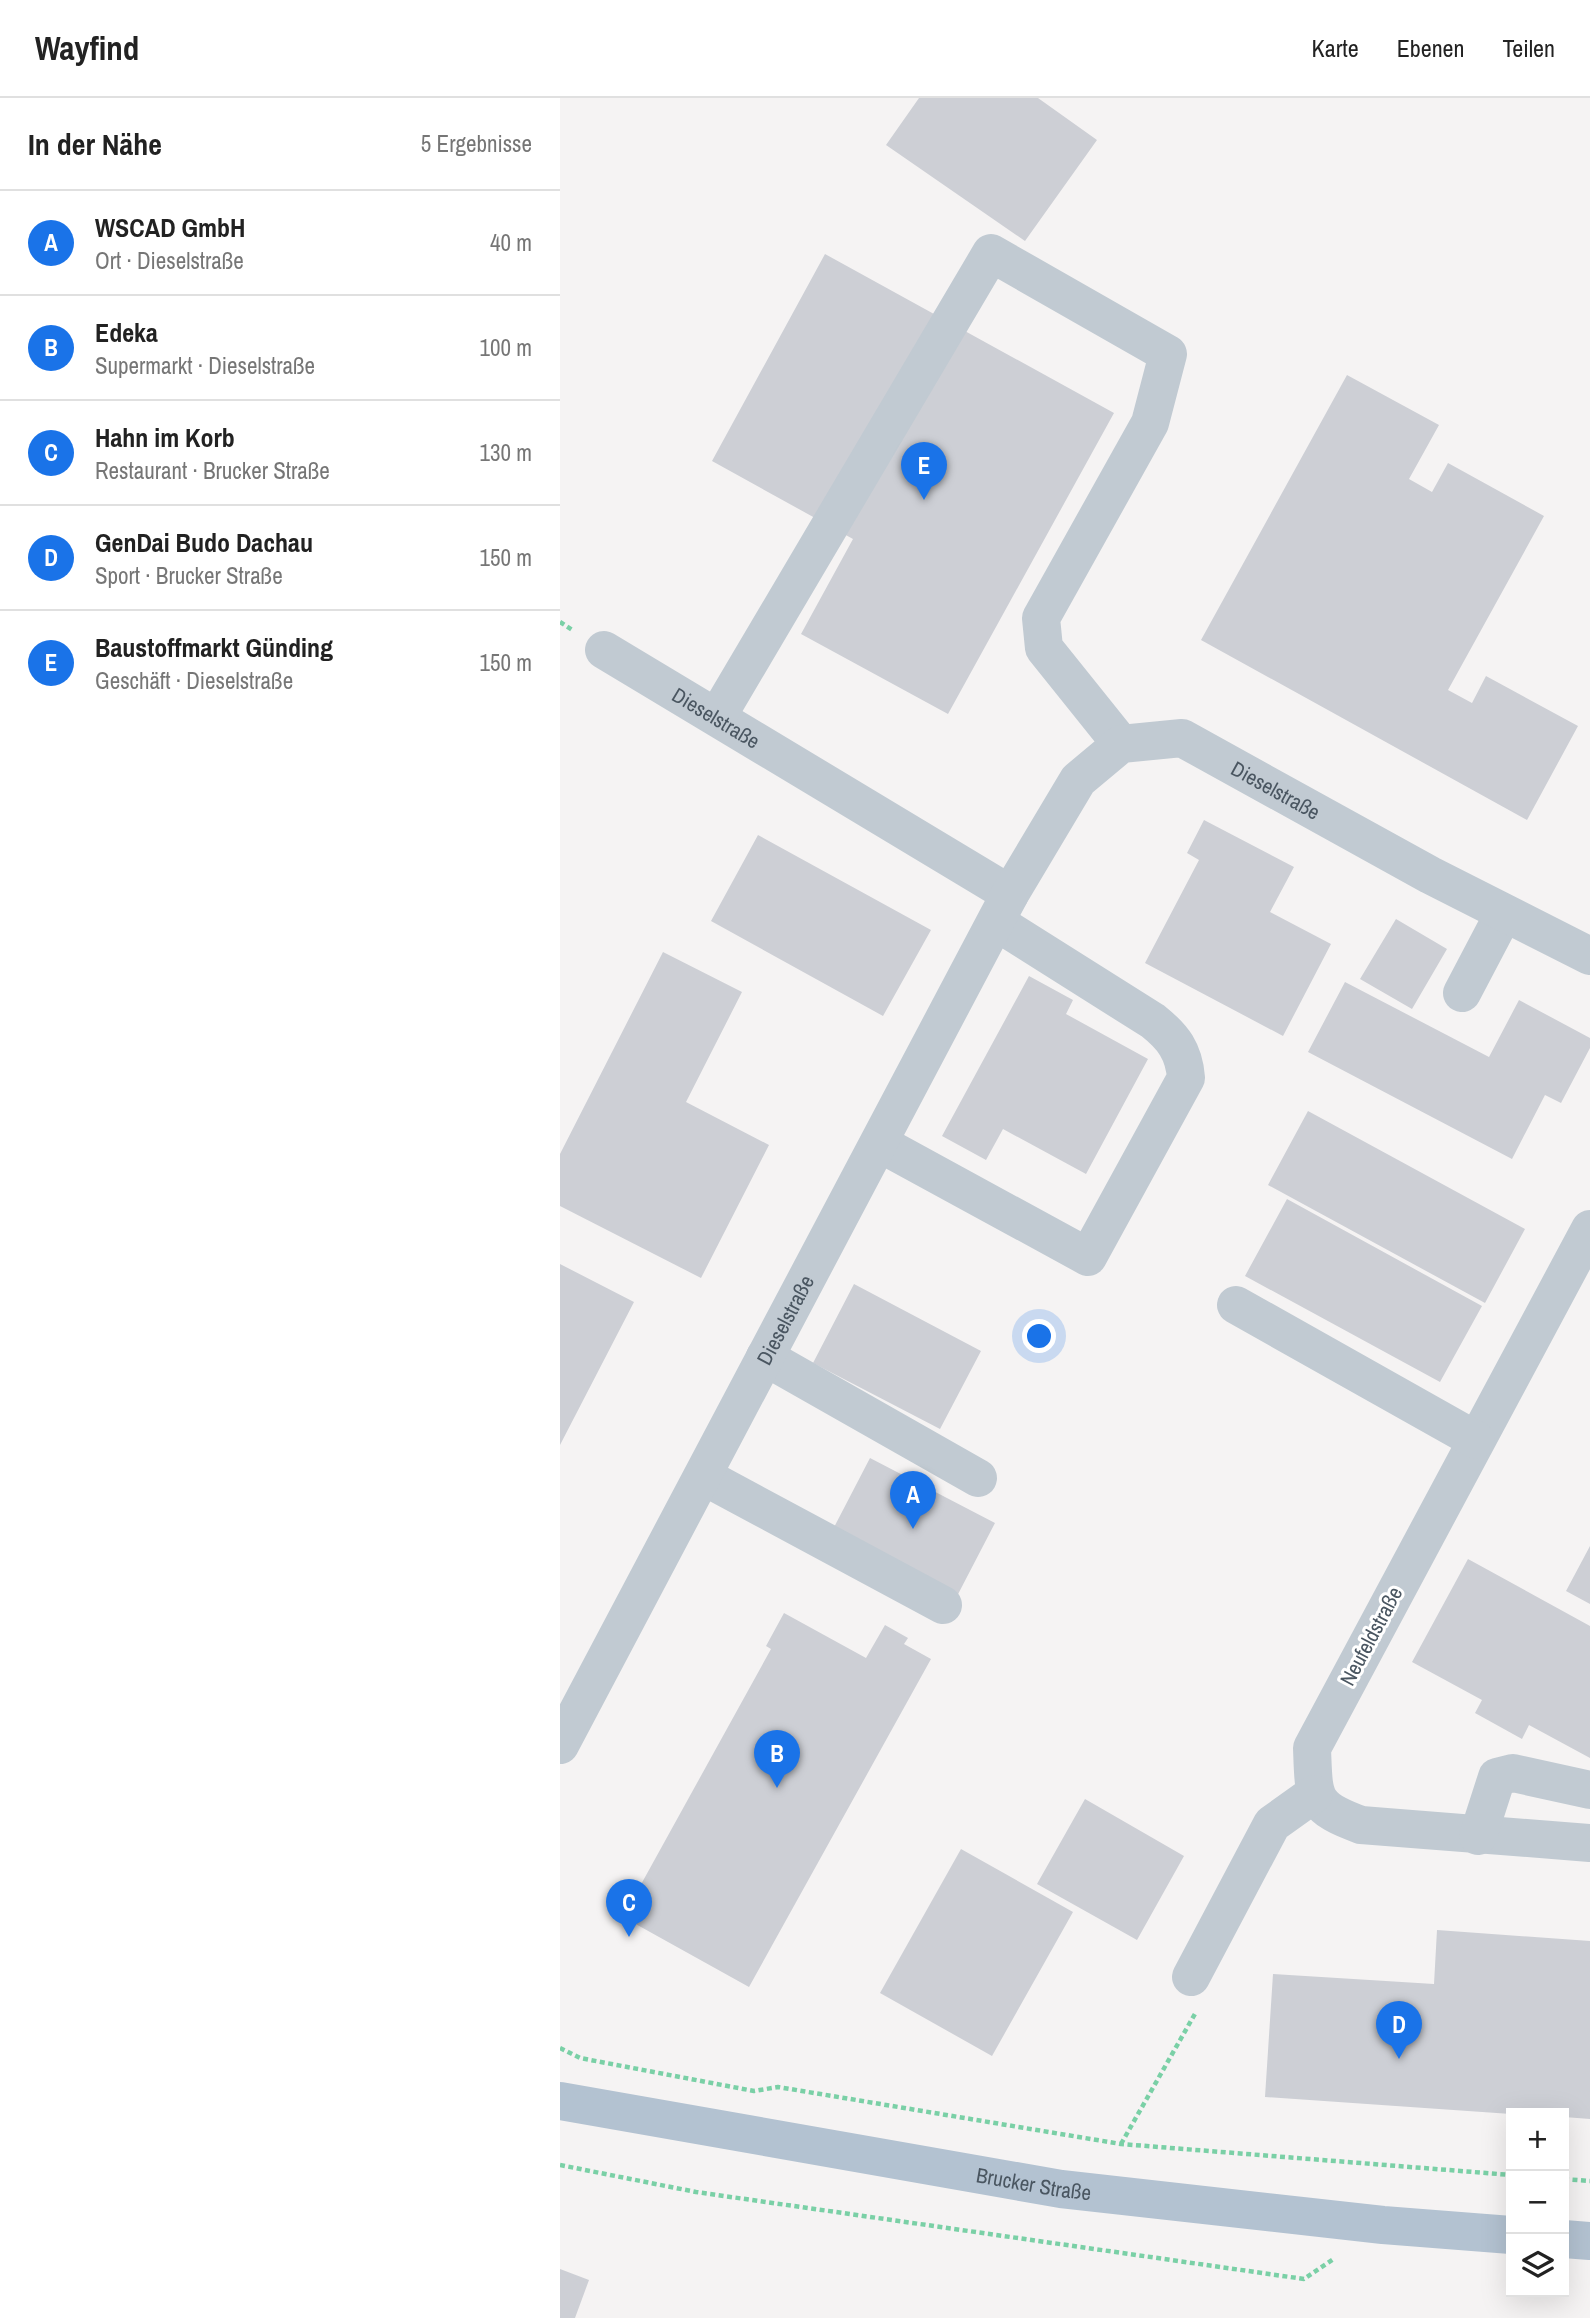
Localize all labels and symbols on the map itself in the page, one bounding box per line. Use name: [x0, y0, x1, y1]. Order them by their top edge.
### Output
pin: E: [901, 442, 947, 500]
street label: Dieselstraße: [667, 680, 766, 755]
street label: Dieselstraße: [1226, 754, 1326, 826]
street label: Dieselstraße: [749, 1270, 820, 1370]
your location: [1022, 1319, 1056, 1353]
pin: A: [890, 1471, 936, 1529]
street label: Neufeldstraße: [1333, 1581, 1409, 1691]
pin: B: [754, 1730, 800, 1788]
pin: C: [606, 1879, 652, 1937]
pin: D: [1376, 2001, 1422, 2059]
street label: Brucker Straße: [974, 2160, 1093, 2207]

